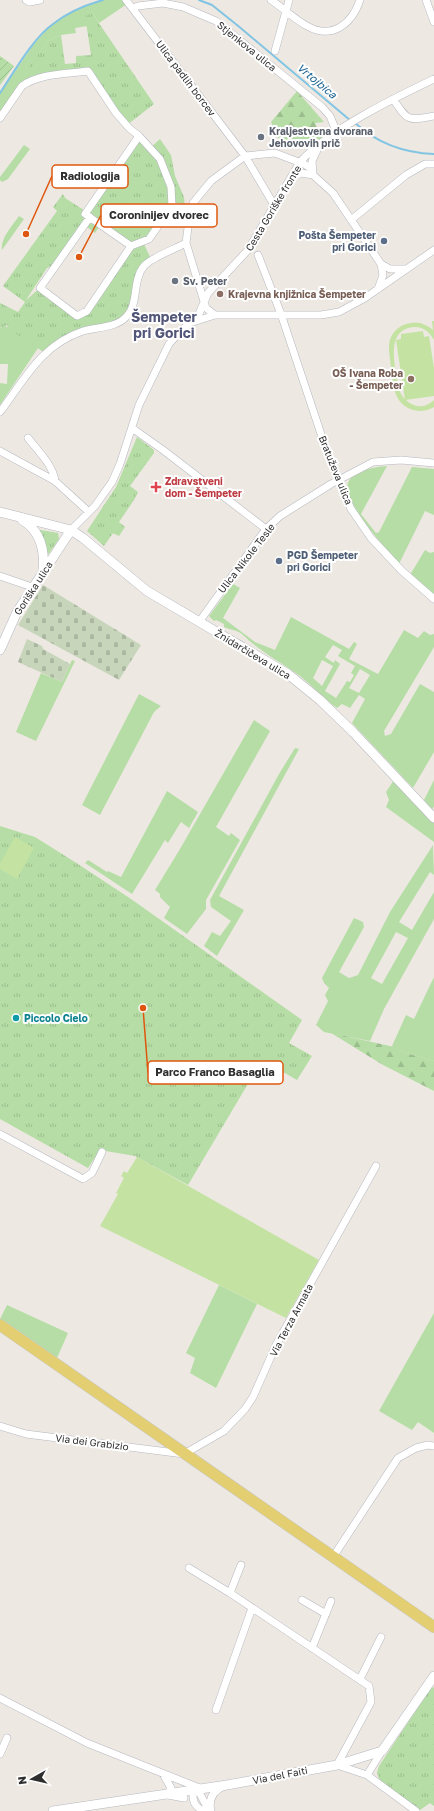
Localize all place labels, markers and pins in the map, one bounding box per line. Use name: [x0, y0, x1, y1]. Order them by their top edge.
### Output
place label: Kraljestvena dvorana Jehovovih prič: [269, 125, 373, 149]
marker: Kraljestvena dvorana Jehovovih prič: [256, 132, 266, 142]
callout: Radiologija: [52, 165, 128, 188]
callout: Coroninijev dvorec: [101, 204, 217, 227]
place label: Pošta Šempeter pri Gorici: [298, 229, 376, 253]
marker: Pošta Šempeter pri Gorici: [379, 236, 389, 246]
place label: Sv. Peter: [183, 275, 227, 287]
marker: Sv. Peter: [170, 276, 180, 286]
place label: Krajevna knjižnica Šempeter: [228, 288, 366, 300]
marker: Krajevna knjižnica Šempeter: [215, 289, 225, 299]
place label: OŠ Ivana Roba - Šempeter: [332, 367, 403, 391]
marker: OŠ Ivana Roba - Šempeter: [406, 374, 416, 384]
place label: Zdravstveni dom - Šempeter: [165, 475, 242, 499]
marker: Zdravstveni dom - Šempeter: [150, 481, 162, 493]
place label: PGD Šempeter pri Gorici: [287, 549, 358, 573]
marker: PGD Šempeter pri Gorici: [274, 556, 284, 566]
place label: Piccolo Cielo: [24, 1012, 88, 1024]
marker: Piccolo Cielo: [11, 1013, 21, 1023]
callout: Parco Franco Basaglia: [148, 1061, 283, 1084]

